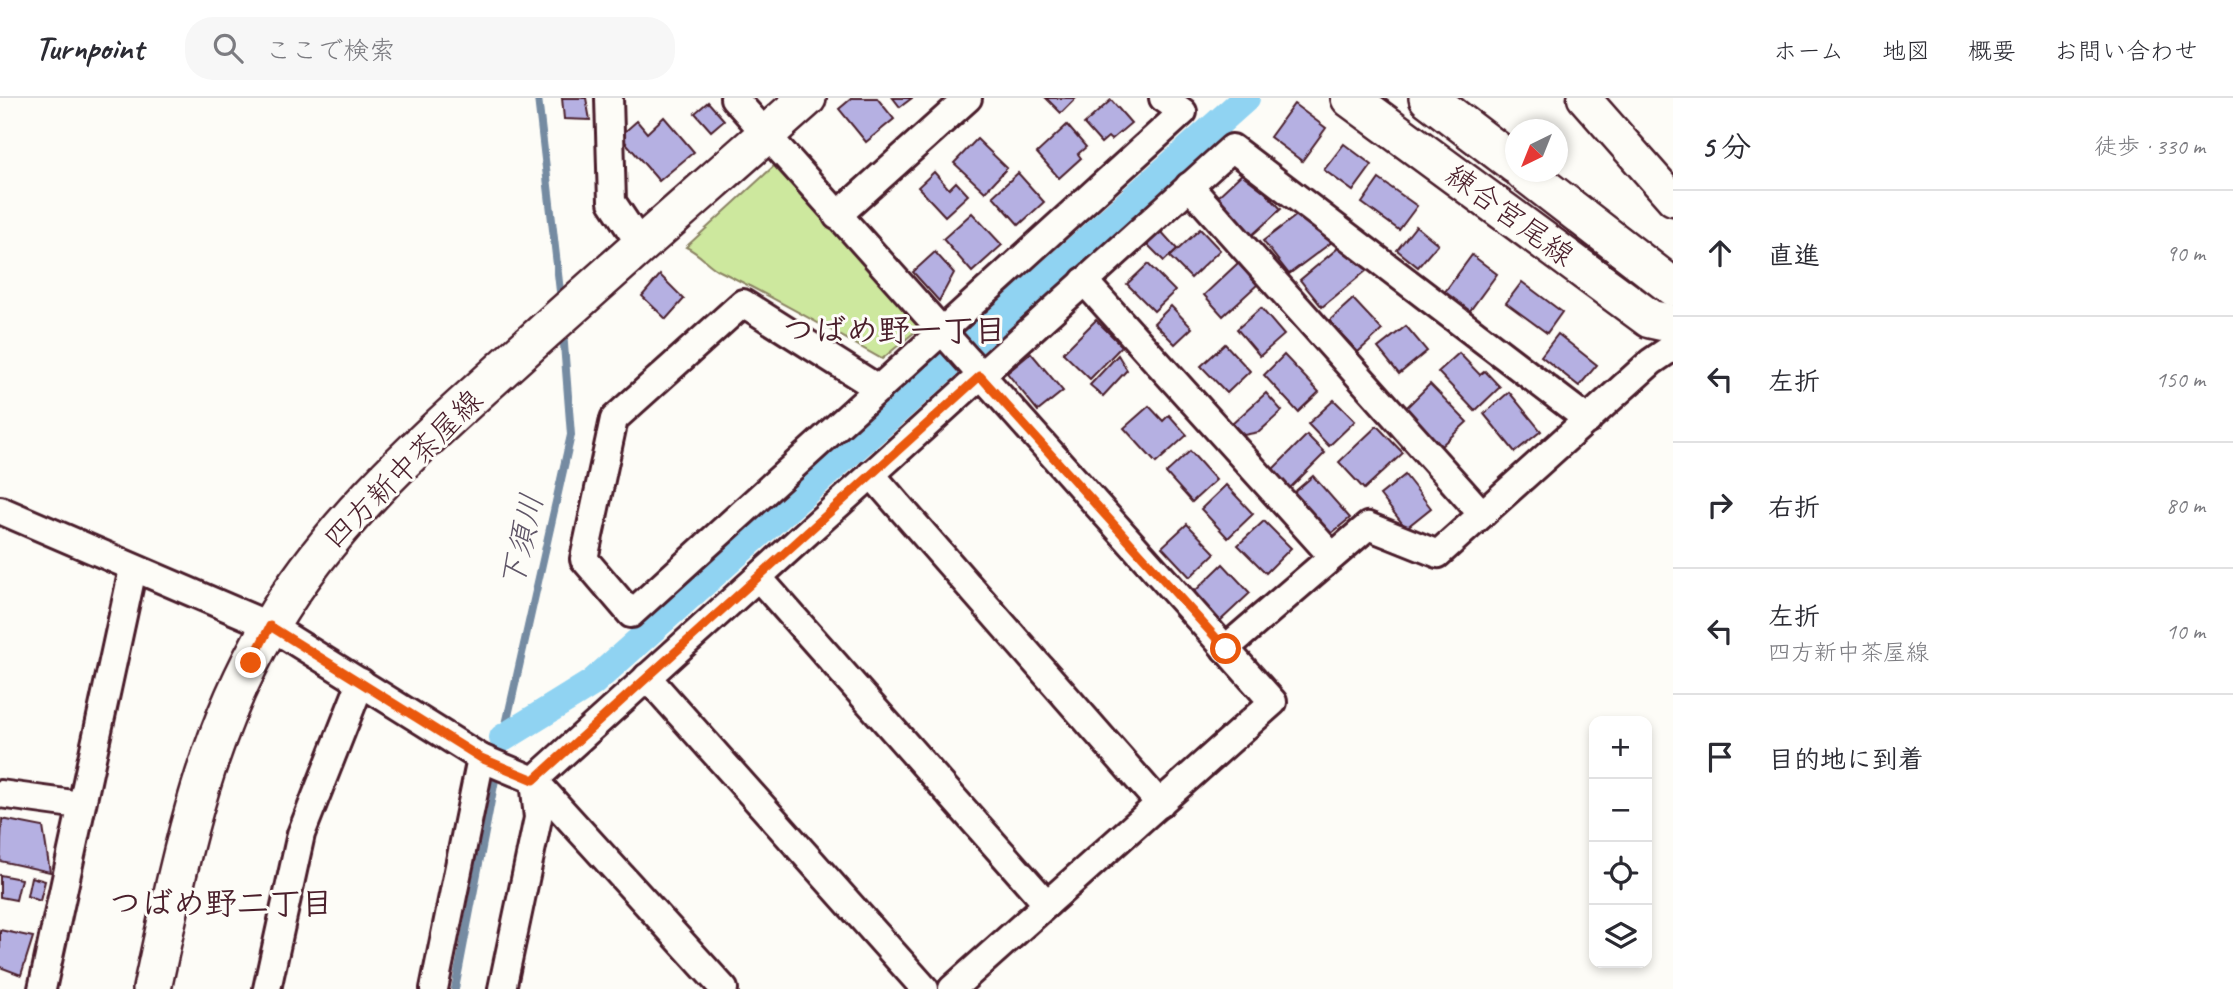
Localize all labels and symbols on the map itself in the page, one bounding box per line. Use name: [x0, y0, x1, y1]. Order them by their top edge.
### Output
north arrow: [1505, 119, 1568, 182]
street label: 練合宮尾線: [1438, 156, 1582, 274]
district label: つばめ野一丁目: [782, 310, 1006, 351]
street label: 四方新中茶屋線: [315, 381, 491, 557]
water label: 下須川: [491, 490, 553, 592]
route start: [1210, 633, 1241, 664]
route end: [235, 647, 266, 678]
district label: つばめ野二丁目: [109, 883, 333, 924]

